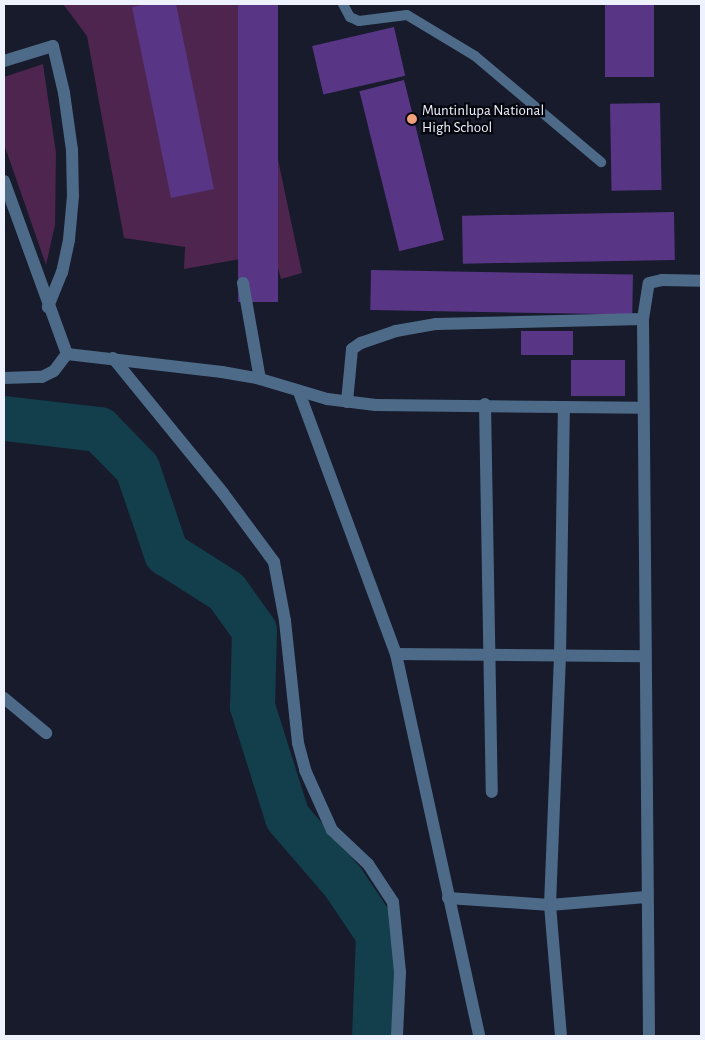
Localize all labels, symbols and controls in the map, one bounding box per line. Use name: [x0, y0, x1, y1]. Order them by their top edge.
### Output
place label: Muntinlupa National High School: [422, 101, 544, 136]
marker: Muntinlupa National High School: [406, 113, 418, 125]

